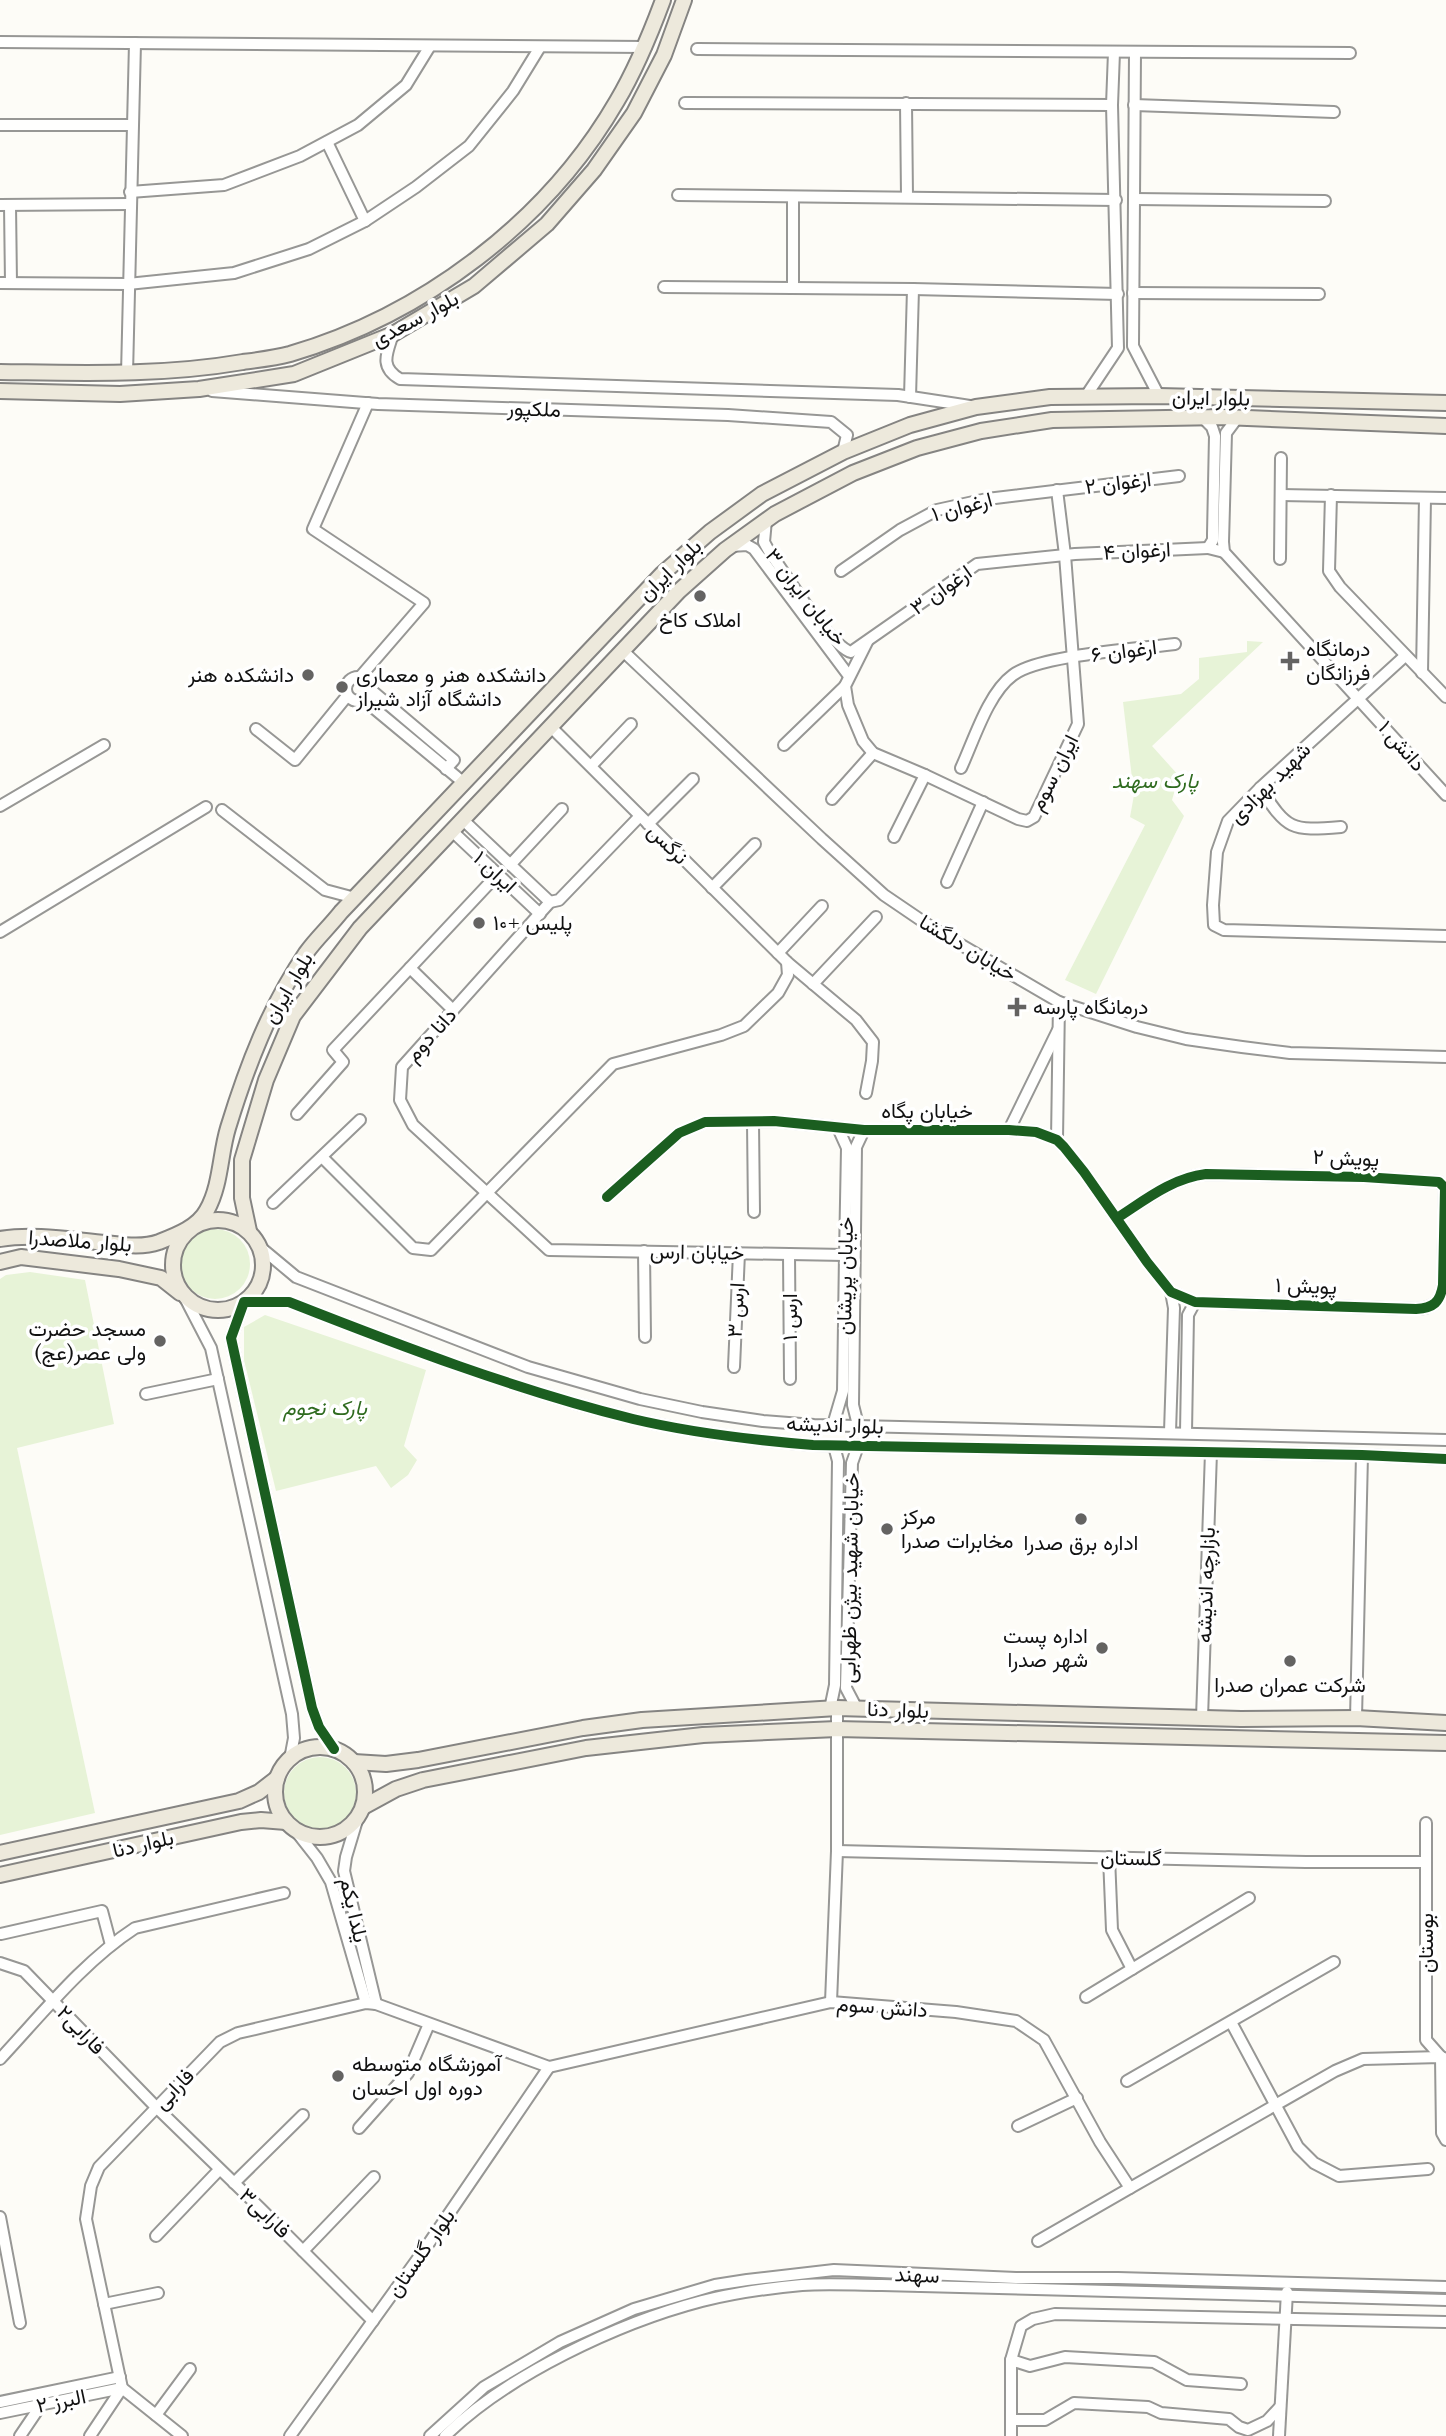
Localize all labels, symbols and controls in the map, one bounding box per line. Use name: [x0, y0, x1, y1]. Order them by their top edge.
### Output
street label: بلوار سعدی: [367, 285, 463, 353]
street label: بلوار ایران: [1172, 384, 1250, 412]
street label: ملکپور: [506, 395, 561, 424]
street label: ارغوان ۲: [1083, 466, 1153, 500]
street label: ارغوان ۱: [929, 486, 995, 528]
street label: بلوار ایران: [633, 533, 707, 607]
street label: ارغوان ۴: [1102, 536, 1172, 566]
street label: خیابان ایران ۳: [760, 543, 852, 651]
street label: ارغوان ۳: [905, 559, 977, 621]
marker: املاک کاخ: [692, 588, 708, 604]
place label: املاک کاخ: [659, 607, 741, 634]
street label: ارغوان ۶: [1090, 634, 1158, 668]
place label: درمانگاه فرزانگان: [1306, 636, 1370, 686]
marker: درمانگاه فرزانگان: [1280, 651, 1300, 671]
place label: دانشکده هنر: [187, 662, 294, 688]
place label: دانشکده هنر و معماری دانشگاه آزاد شیراز: [355, 662, 546, 712]
marker: دانشکده هنر: [300, 667, 316, 683]
marker: دانشکده هنر و معماری دانشگاه آزاد شیراز: [334, 679, 350, 695]
street label: دانش ۱: [1373, 715, 1431, 777]
street label: ایران سوم: [1024, 730, 1085, 816]
street label: شهید بهزادی: [1224, 737, 1316, 829]
park label: پارک سهند: [1112, 768, 1199, 795]
street label: نرگس: [642, 818, 694, 870]
street label: ایران ۱: [468, 845, 522, 899]
street label: خیابان دلگشا: [915, 909, 1021, 987]
place label: پلیس +۱۰: [493, 910, 572, 937]
marker: پلیس +۱۰: [471, 915, 487, 931]
street label: بلوار ایران: [257, 948, 319, 1028]
place label: درمانگاه پارسه: [1033, 994, 1148, 1021]
marker: درمانگاه پارسه: [1007, 997, 1027, 1017]
street label: دانا دوم: [400, 1002, 463, 1068]
street label: خیابان پگاه: [881, 1098, 973, 1125]
street label: پویش ۲: [1312, 1144, 1380, 1173]
street label: خیابان پریشان: [831, 1217, 860, 1335]
street label: بلوار ملاصدرا: [27, 1224, 133, 1258]
street label: خیابان ارس: [650, 1238, 744, 1266]
street label: پویش ۱: [1275, 1272, 1337, 1301]
street label: ارس ۳: [722, 1282, 750, 1338]
street label: ارس ۱: [777, 1293, 803, 1341]
place label: مسجد حضرت ولی عصر(عج): [29, 1316, 146, 1367]
marker: مسجد حضرت ولی عصر(عج): [152, 1333, 168, 1349]
park label: پارک نجوم: [282, 1395, 367, 1422]
street label: بلوار اندیشه: [786, 1410, 884, 1440]
street label: خیابان شهید بیژن ظهرابی: [835, 1472, 865, 1684]
place label: مرکز مخابرات صدرا: [900, 1504, 1014, 1554]
marker: اداره برق صدرا: [1073, 1511, 1089, 1527]
marker: مرکز مخابرات صدرا: [879, 1521, 895, 1537]
street label: بازارچه اندیشه: [1191, 1527, 1222, 1643]
place label: اداره برق صدرا: [1024, 1530, 1138, 1556]
place label: اداره پست شهر صدرا: [1003, 1623, 1088, 1673]
marker: اداره پست شهر صدرا: [1094, 1640, 1110, 1656]
marker: شرکت عمران صدرا: [1282, 1653, 1298, 1669]
place label: شرکت عمران صدرا: [1214, 1672, 1366, 1698]
street label: بلوار دنا: [867, 1696, 929, 1724]
street label: بلوار دنا: [110, 1824, 176, 1864]
street label: گلستان: [1100, 1844, 1162, 1872]
street label: یلدا یکم: [333, 1875, 374, 1945]
street label: بوستان: [1413, 1913, 1439, 1973]
street label: دانش سوم: [835, 1991, 928, 2024]
street label: فارابی۲: [51, 2000, 111, 2060]
place label: آموزشگاه متوسطه دوره اول احسان: [352, 2051, 503, 2101]
street label: فارابی: [148, 2063, 200, 2115]
marker: آموزشگاه متوسطه دوره اول احسان: [330, 2068, 346, 2084]
street label: فارابی۳: [234, 2182, 296, 2244]
street label: بلوار گلستان: [381, 2204, 461, 2302]
street label: سهند: [894, 2261, 940, 2289]
street label: البرز ۲: [34, 2383, 88, 2419]

